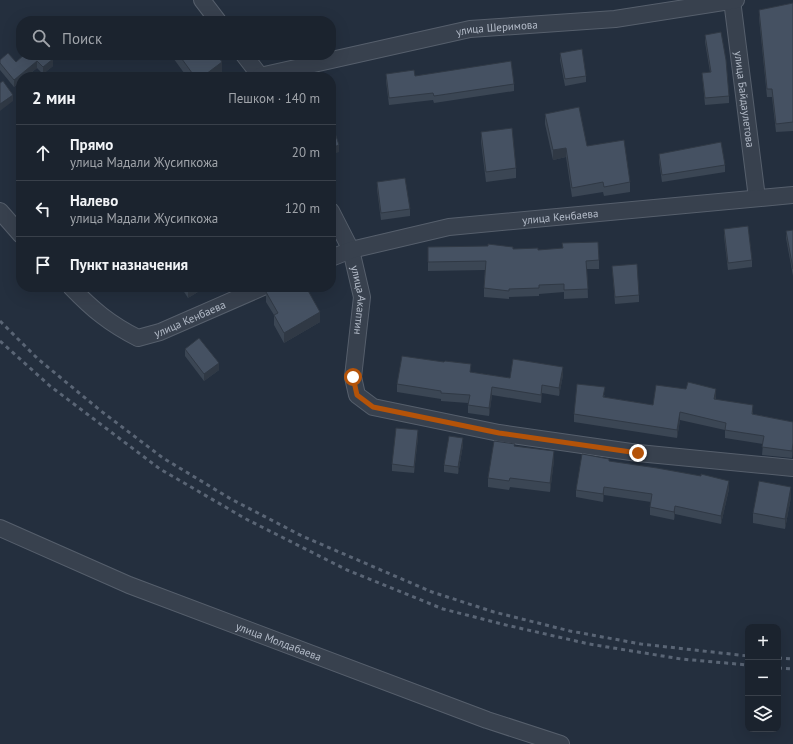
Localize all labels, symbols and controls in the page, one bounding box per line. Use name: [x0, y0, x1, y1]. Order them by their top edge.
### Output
search box: [16, 16, 336, 60]
street label: улица Шеримова: [455, 17, 538, 39]
icon: search: [30, 27, 52, 49]
text: Поиск: [62, 29, 102, 48]
street label: улица Байдаулетова: [731, 50, 758, 148]
text: 2 мин: [32, 87, 76, 109]
text: Пешком · 140 m: [228, 90, 320, 107]
text: Прямо: [70, 135, 113, 154]
icon: ahead: [32, 142, 54, 164]
text: 20 m: [292, 144, 320, 161]
text: улица Мадали Жусипкожа: [70, 154, 218, 171]
text: Налево: [70, 191, 118, 210]
icon: left: [32, 198, 54, 220]
text: 120 m: [285, 200, 320, 217]
street label: улица Кенбаева: [522, 206, 599, 227]
text: улица Мадали Жусипкожа: [70, 210, 218, 227]
icon: arrive: [32, 254, 54, 276]
text: Пункт назначения: [70, 255, 188, 274]
street label: улица Акаптин: [348, 264, 369, 336]
street label: улица Кенбаева: [153, 297, 228, 340]
route start: [344, 368, 362, 386]
route end: [629, 444, 647, 462]
street label: улица Молдабаева: [234, 619, 323, 664]
map controls: [745, 624, 781, 732]
button: +: [745, 624, 781, 660]
button: −: [745, 660, 781, 696]
button: layers: [745, 696, 781, 732]

